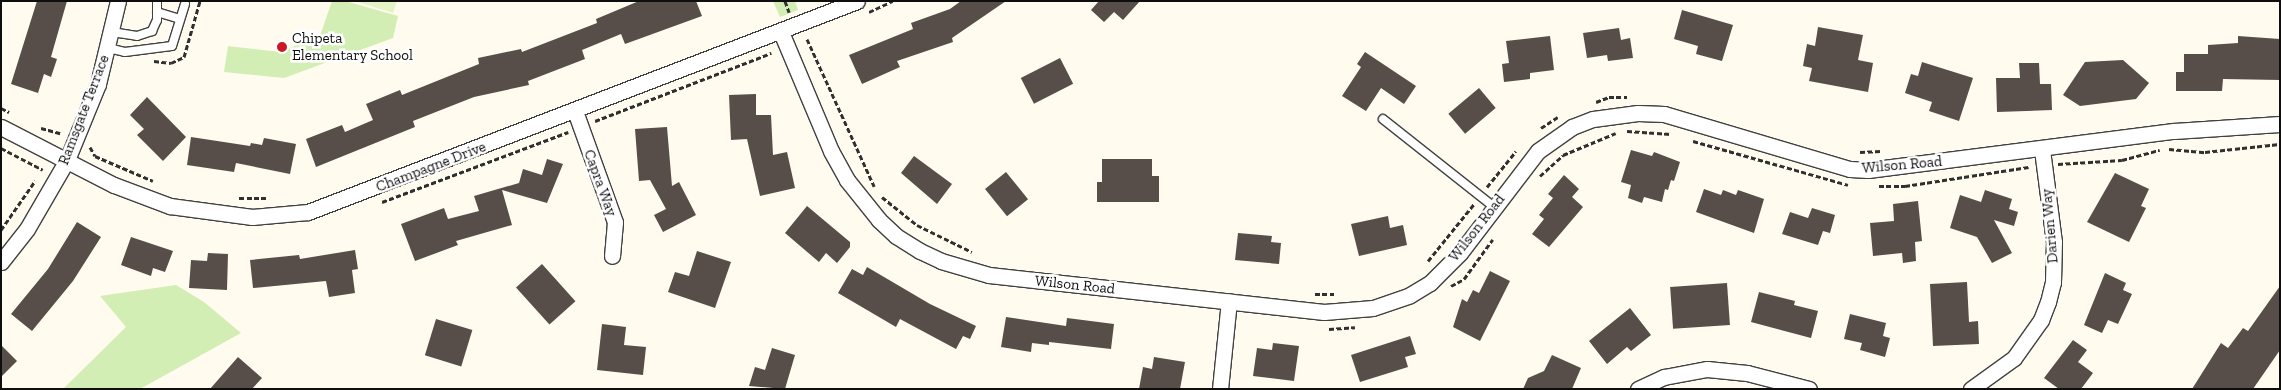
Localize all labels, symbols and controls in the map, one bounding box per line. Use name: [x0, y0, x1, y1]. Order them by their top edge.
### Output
place label: Chipeta Elementary School: [292, 29, 413, 64]
marker: Chipeta Elementary School: [276, 41, 288, 53]
street label: Ramsgate Terrace: [55, 52, 113, 168]
street label: Champagne Drive: [373, 138, 489, 196]
street label: Capra Way: [580, 147, 620, 219]
street label: Wilson Road: [1861, 153, 1943, 177]
street label: Darien Way: [2038, 188, 2062, 264]
street label: Wilson Road: [1445, 191, 1509, 265]
street label: Wilson Road: [1034, 272, 1116, 298]

